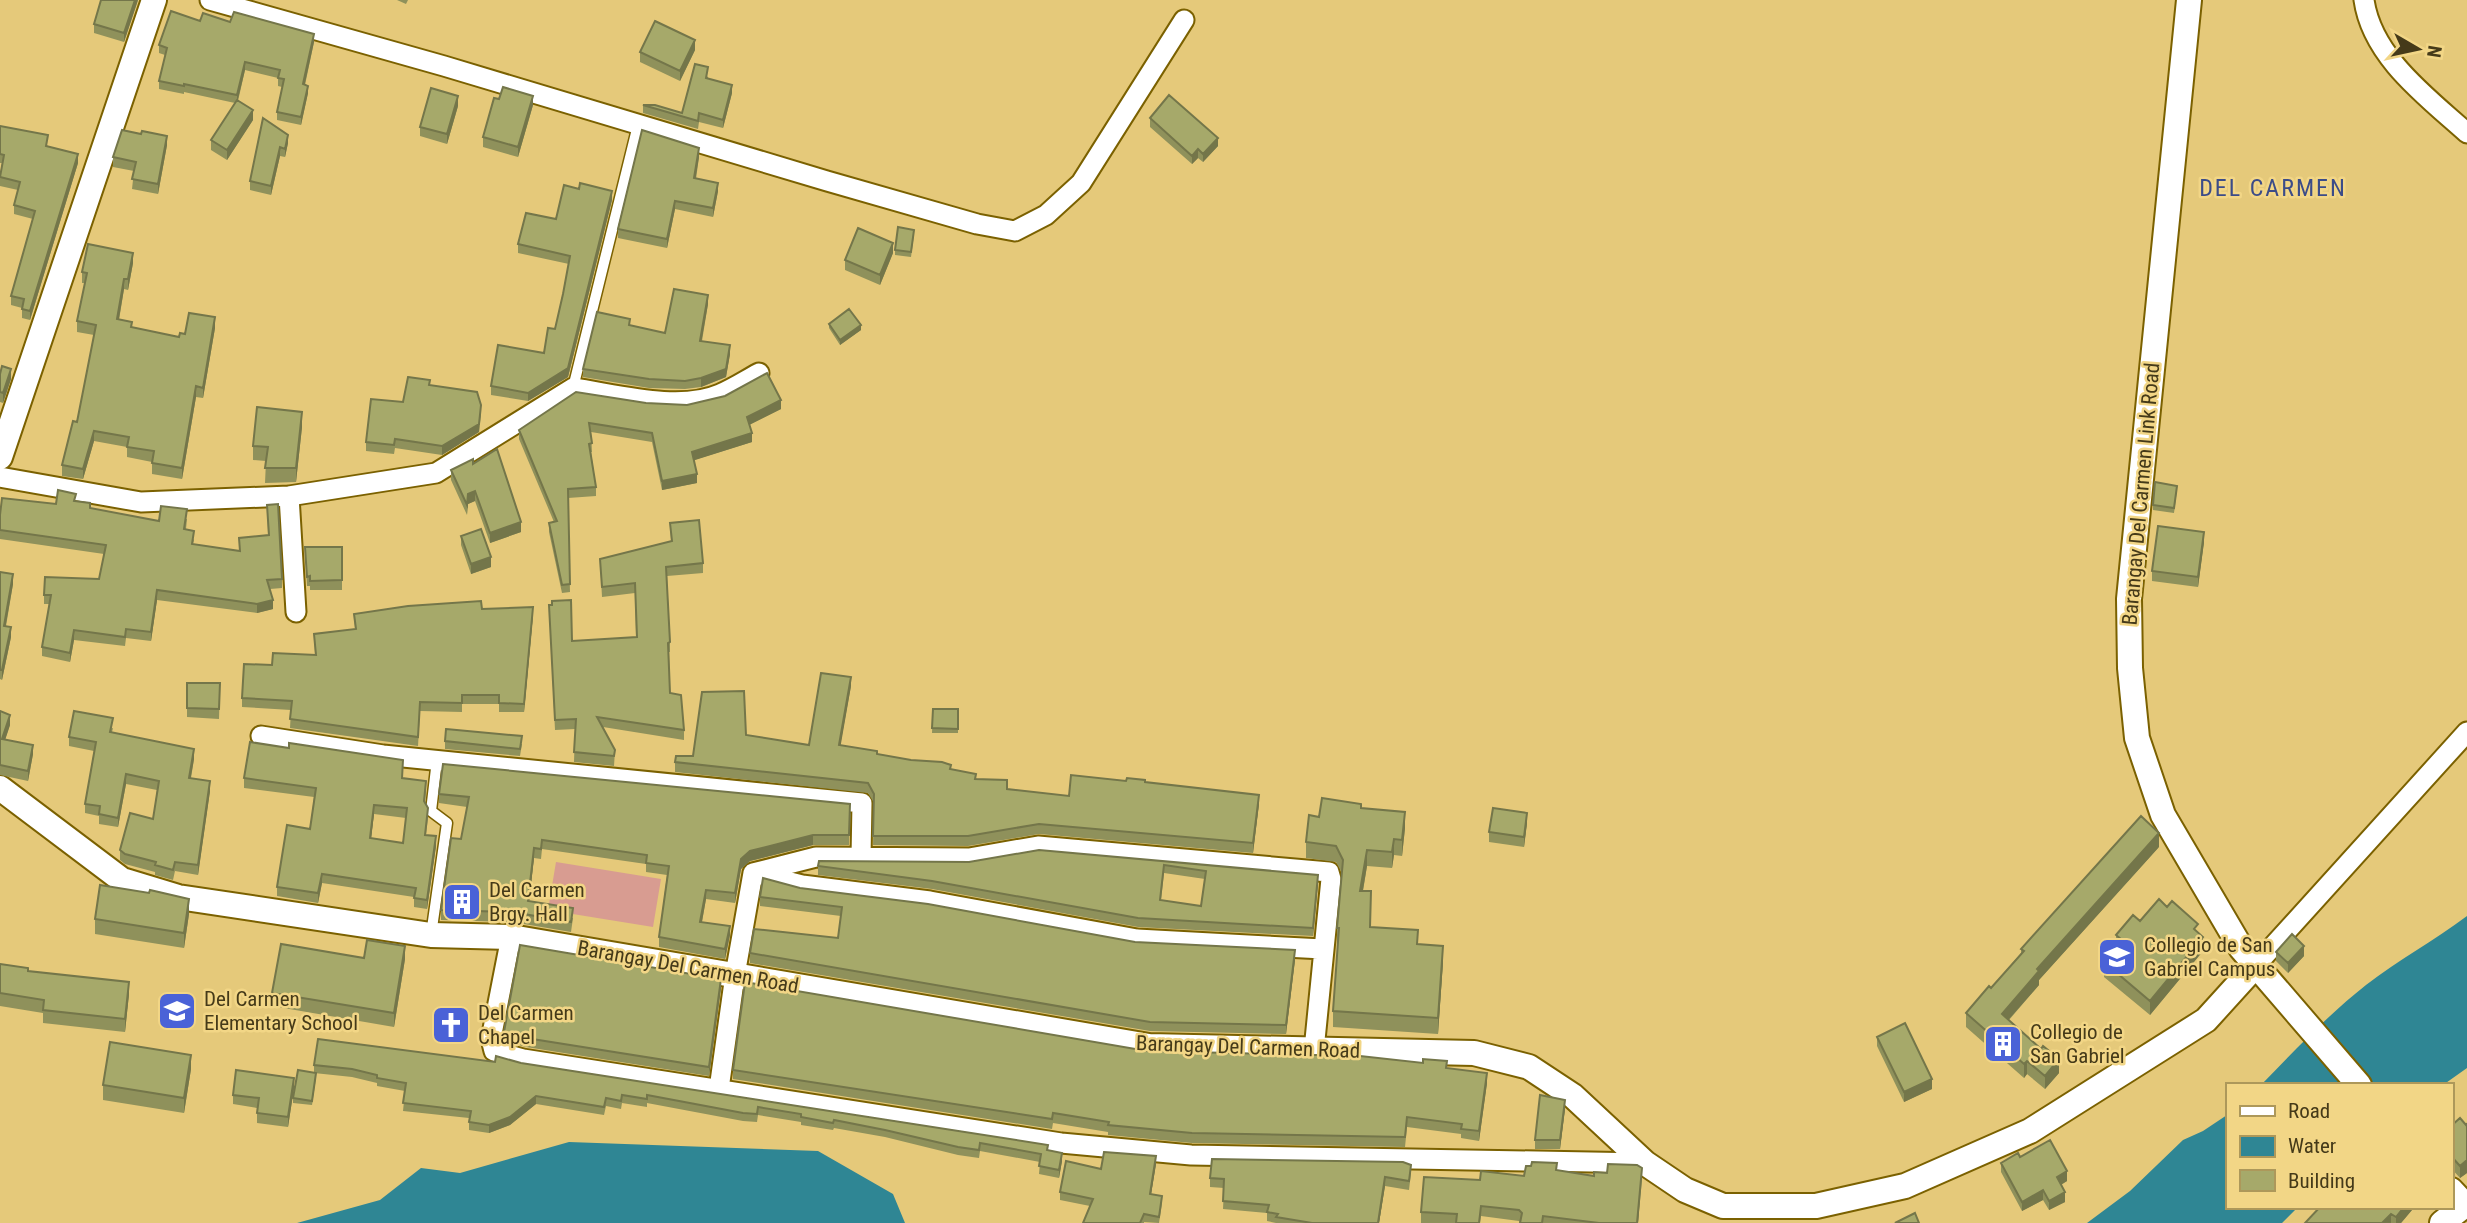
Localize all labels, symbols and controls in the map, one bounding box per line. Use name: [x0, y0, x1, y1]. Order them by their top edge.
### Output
north arrow: [2383, 14, 2453, 84]
text: N: [2422, 44, 2447, 59]
district label: DEL CARMEN: [2199, 174, 2347, 202]
street label: Barangay Del Carmen Link Road: [2118, 362, 2164, 626]
place label: Del Carmen Brgy. Hall: [489, 878, 585, 926]
building icon: Del Carmen Brgy. Hall: [441, 881, 483, 923]
place label: Collegio de San Gabriel Campus: [2144, 933, 2275, 981]
street label: Barangay Del Carmen Road: [576, 936, 800, 998]
school or university icon: Collegio de San Gabriel Campus: [2096, 936, 2138, 978]
place label: Del Carmen Elementary School: [204, 987, 358, 1035]
school or university icon: Del Carmen Elementary School: [156, 990, 198, 1032]
place label: Del Carmen Chapel: [478, 1001, 574, 1049]
church icon: Del Carmen Chapel: [430, 1004, 472, 1046]
place label: Collegio de San Gabriel: [2030, 1020, 2125, 1068]
building icon: Collegio de San Gabriel: [1982, 1023, 2024, 1065]
street label: Barangay Del Carmen Road: [1136, 1031, 1360, 1063]
legend: [2226, 1083, 2453, 1209]
text: Road: [2288, 1099, 2330, 1123]
text: Water: [2288, 1134, 2336, 1158]
text: Building: [2288, 1169, 2355, 1193]

